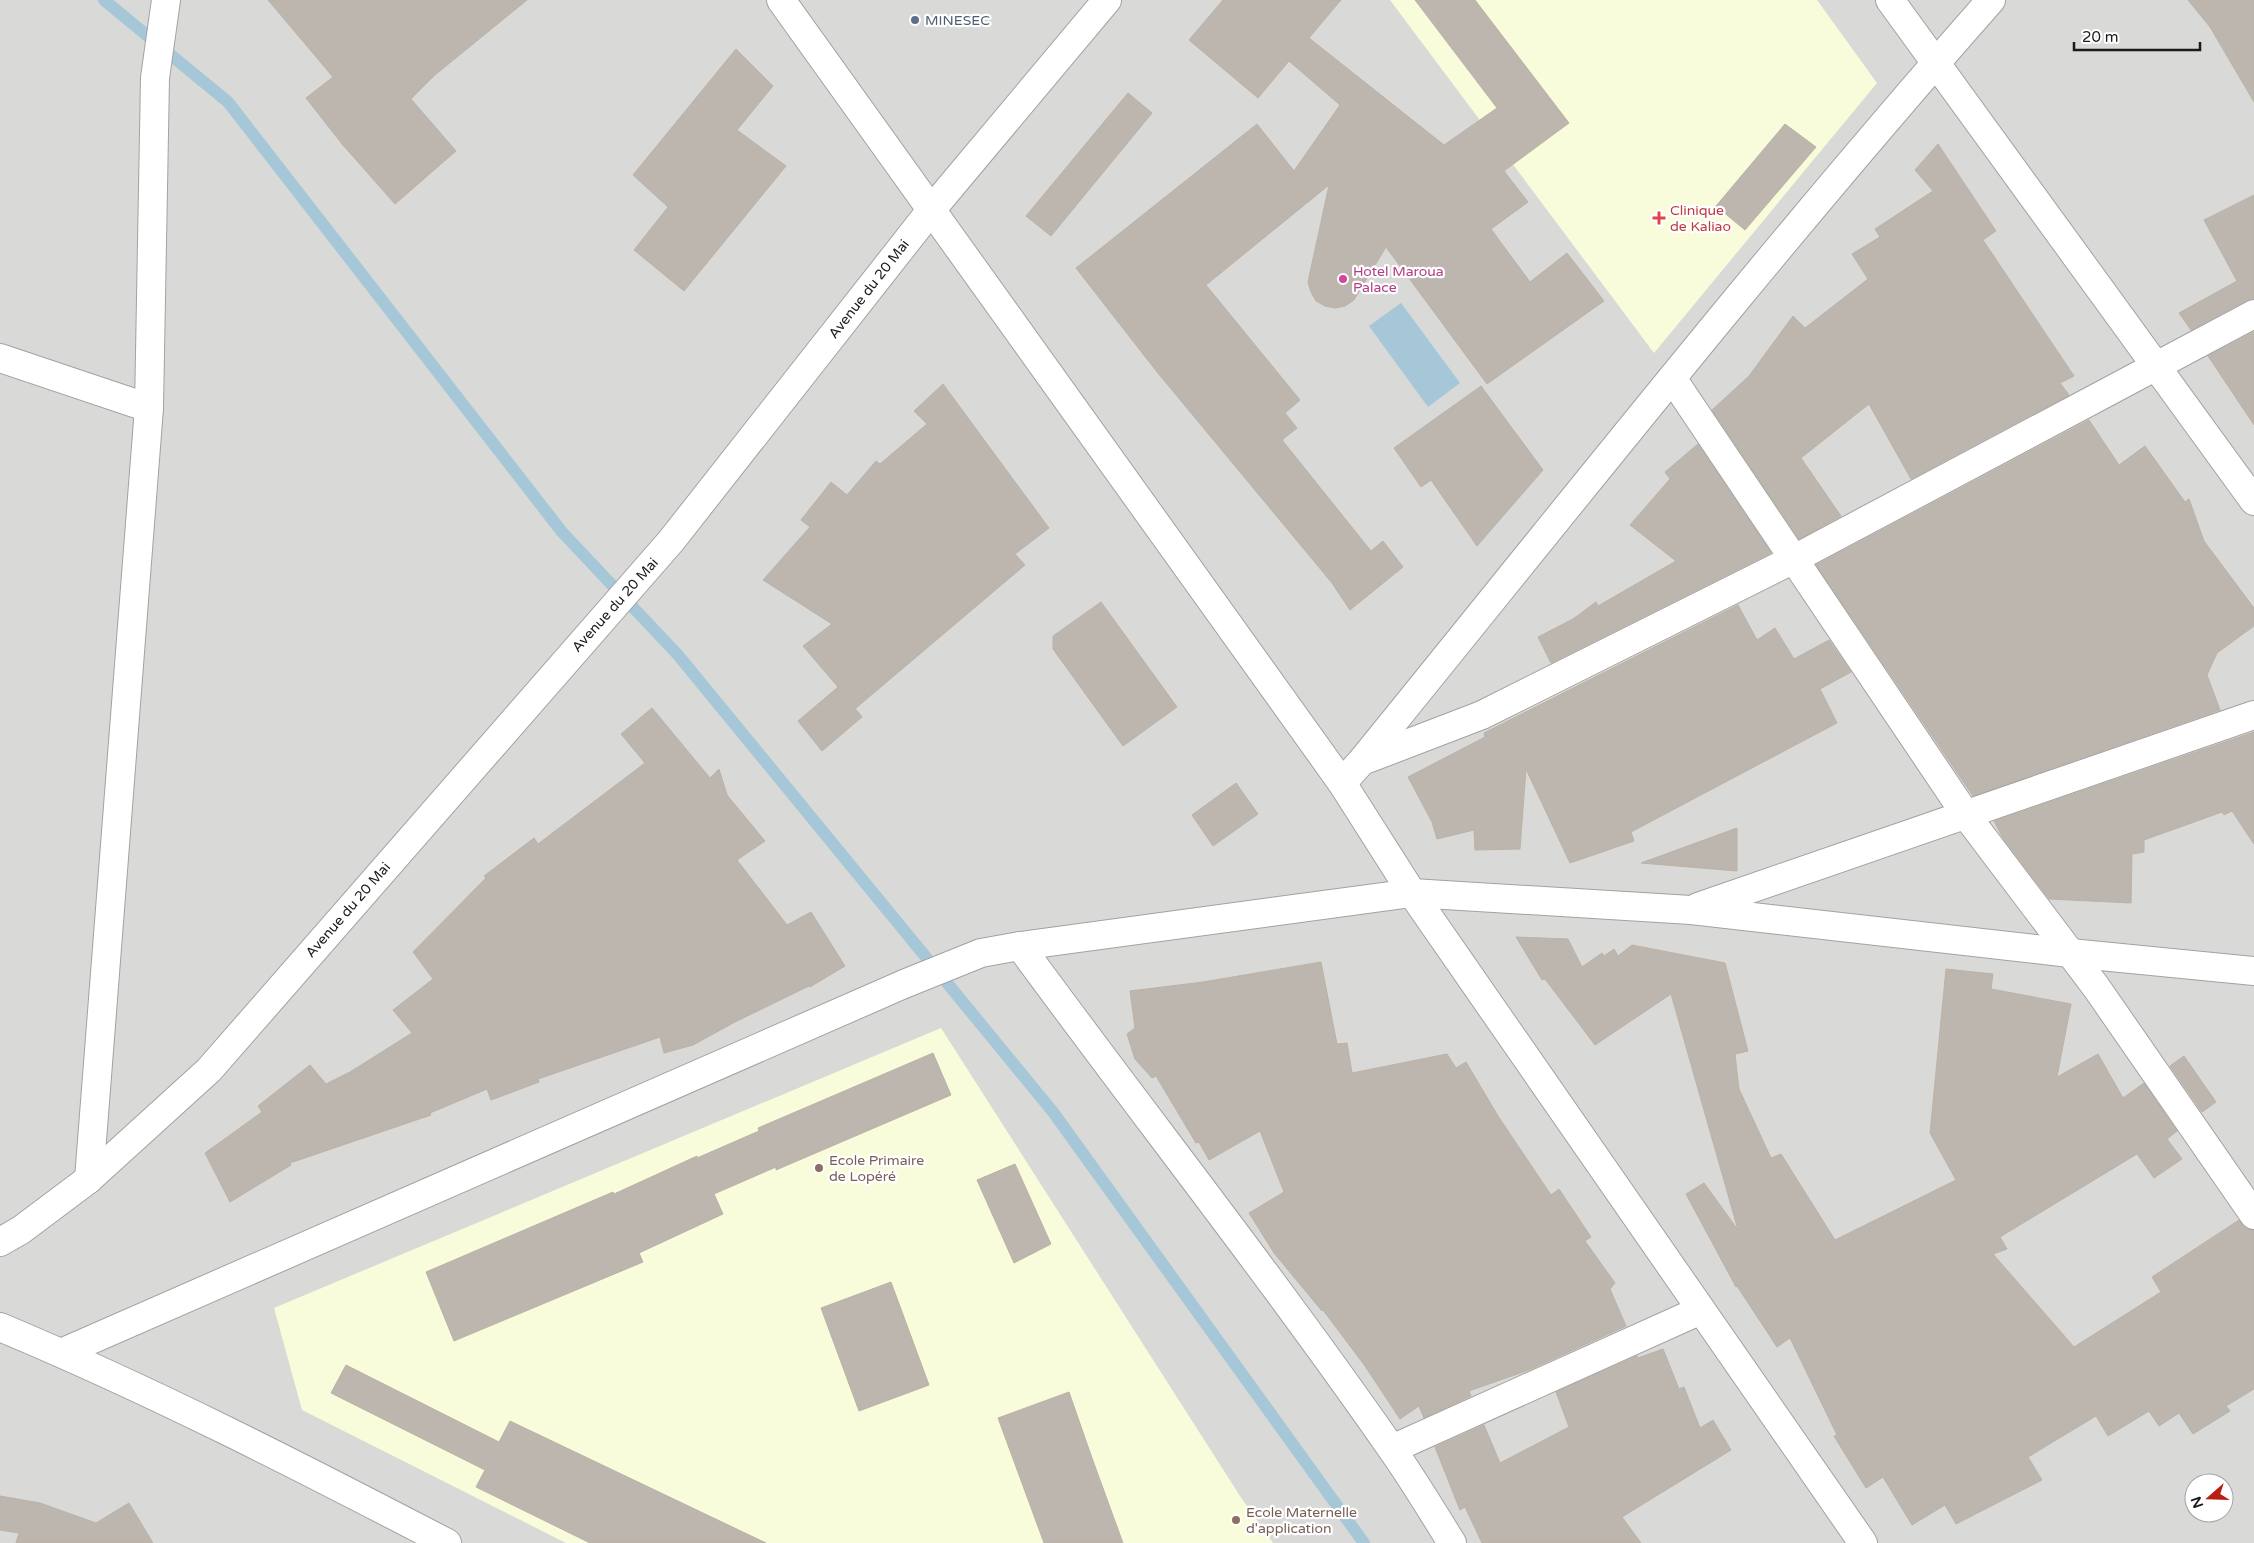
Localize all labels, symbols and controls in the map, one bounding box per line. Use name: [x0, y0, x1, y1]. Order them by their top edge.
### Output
place label: MINESEC: [925, 12, 990, 29]
marker: MINESEC: [909, 14, 921, 26]
scale bar: [2074, 20, 2200, 52]
text: 20 m: [2082, 28, 2119, 46]
place label: Clinique de Kaliao: [1670, 202, 1731, 235]
marker: Clinique de Kaliao: [1652, 211, 1666, 225]
street label: Avenue du 20 Mai: [825, 236, 913, 342]
place label: Hotel Maroua Palace: [1353, 263, 1444, 296]
marker: Hotel Maroua Palace: [1337, 273, 1349, 285]
street label: Avenue du 20 Mai: [568, 554, 662, 656]
street label: Avenue du 20 Mai: [302, 859, 394, 961]
place label: Ecole Primaire de Lopéré: [829, 1152, 924, 1185]
marker: Ecole Primaire de Lopéré: [813, 1162, 825, 1174]
north arrow: [2184, 1473, 2234, 1523]
text: N: [2187, 1494, 2207, 1510]
place label: Ecole Maternelle d'application: [1246, 1504, 1357, 1537]
marker: Ecole Maternelle d'application: [1230, 1514, 1242, 1526]

